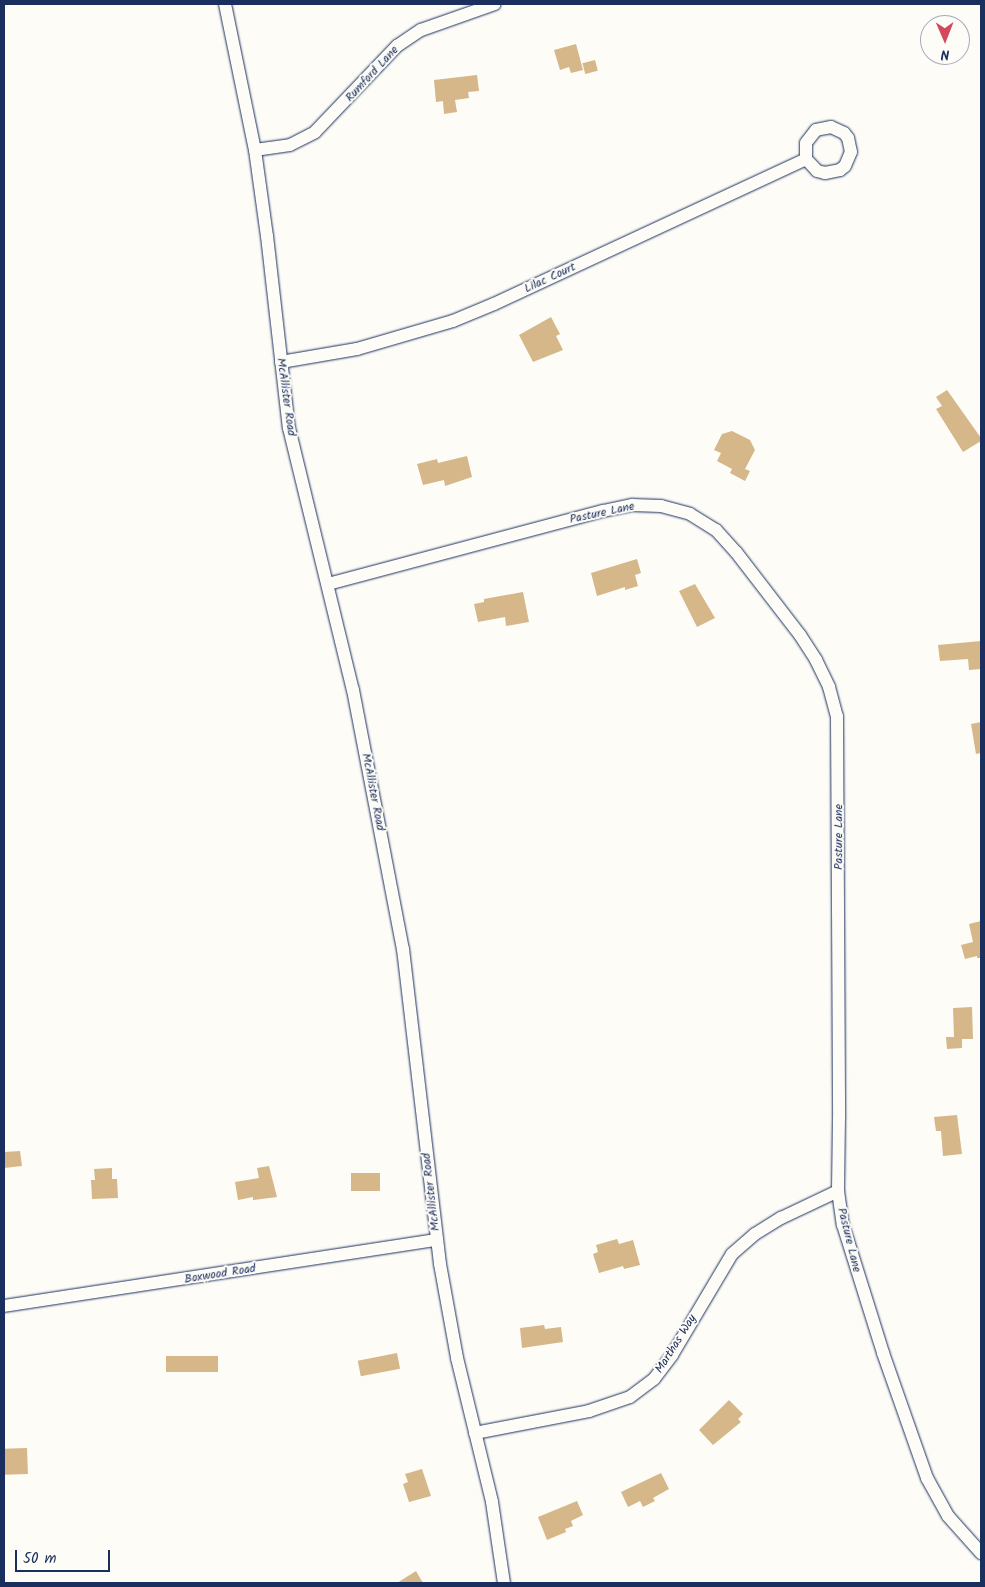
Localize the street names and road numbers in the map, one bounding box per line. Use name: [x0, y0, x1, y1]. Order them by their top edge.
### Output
street label: Rumford Lane: [343, 43, 401, 105]
street label: Lilac Court: [522, 260, 578, 296]
street label: McAllister Road: [273, 357, 299, 437]
street label: Pasture Lane: [568, 499, 636, 527]
street label: McAllister Road: [358, 752, 388, 832]
street label: Pasture Lane: [832, 804, 846, 870]
street label: McAllister Road: [419, 1152, 443, 1232]
street label: Pasture Lane: [834, 1206, 864, 1274]
street label: Boxwood Road: [183, 1261, 257, 1287]
street label: Marthas Way: [652, 1312, 700, 1376]

